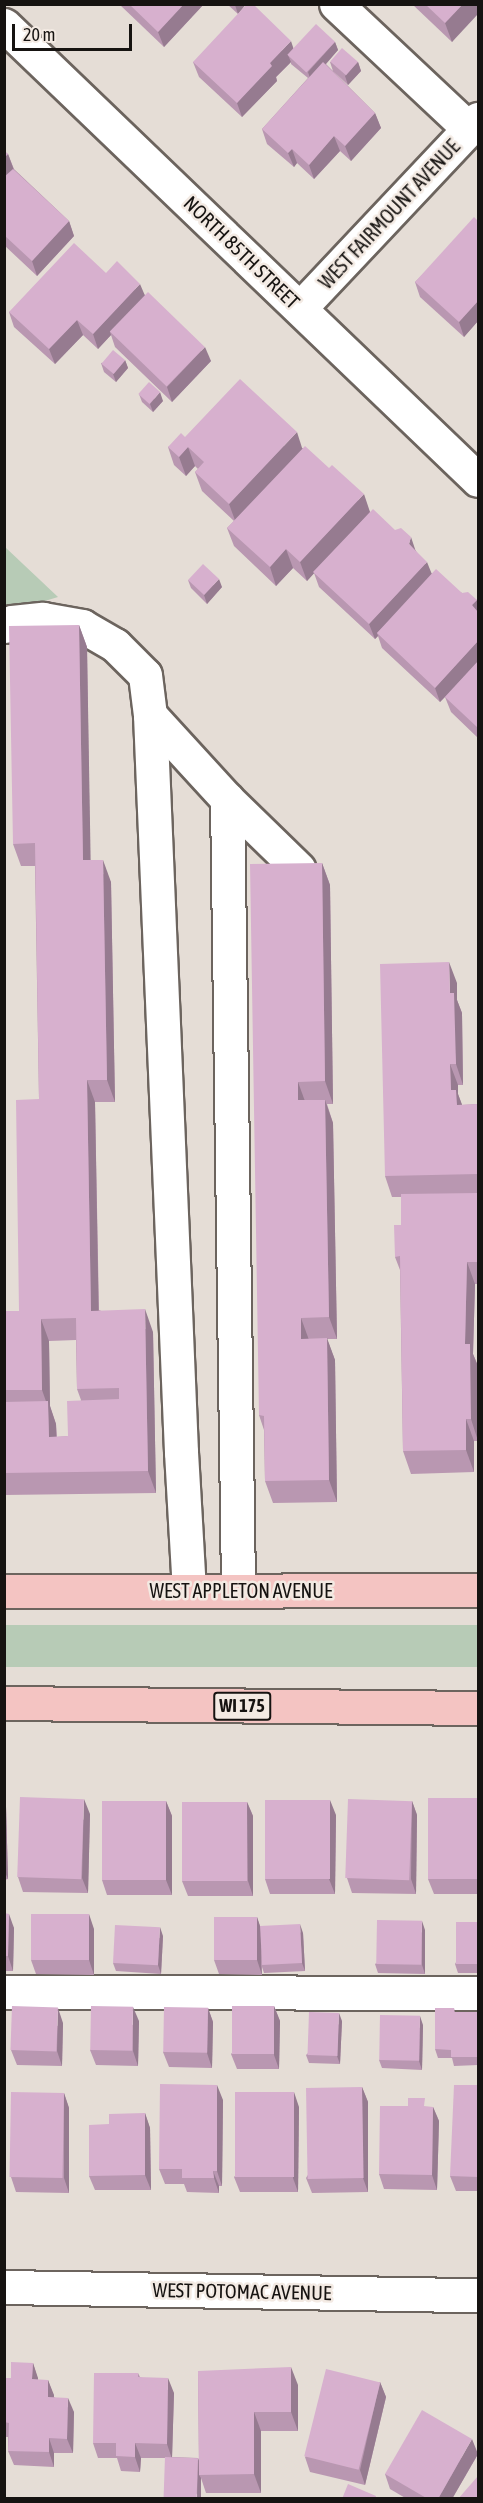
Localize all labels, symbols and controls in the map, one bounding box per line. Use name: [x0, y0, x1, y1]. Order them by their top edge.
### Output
scale bar: [15, 12, 135, 50]
text: 20 m: [23, 24, 55, 45]
street label: WEST FAIRMOUNT AVENUE: [314, 134, 464, 294]
street label: NORTH 85TH STREET: [179, 191, 305, 313]
street label: WEST APPLETON AVENUE: [149, 1578, 333, 1602]
road number: WI 175: [212, 1691, 272, 1721]
street label: WEST POTOMAC AVENUE: [152, 2277, 332, 2305]

